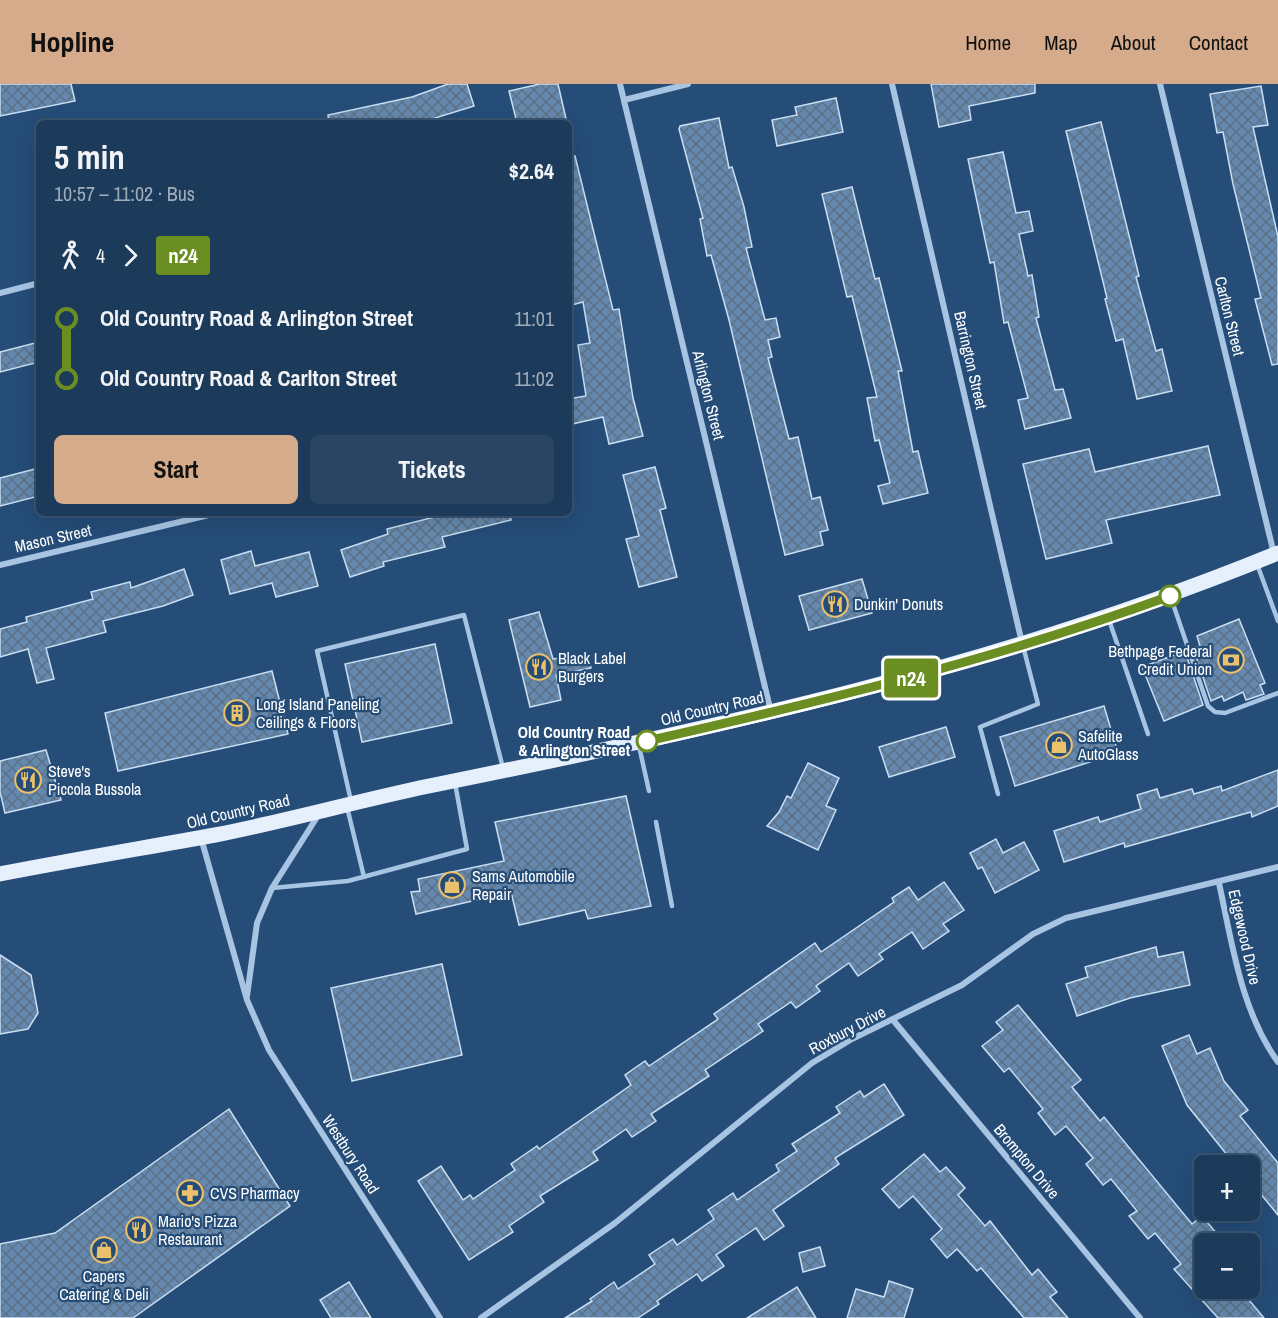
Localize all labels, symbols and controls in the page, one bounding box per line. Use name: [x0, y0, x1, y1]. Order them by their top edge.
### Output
text: Hopline: [30, 23, 114, 61]
text: Home: [965, 28, 1011, 57]
text: Map: [1044, 28, 1078, 57]
text: About: [1111, 28, 1156, 57]
text: Contact: [1189, 28, 1248, 57]
text: 5 min: [54, 135, 125, 179]
text: $2.64: [509, 156, 554, 186]
text: 10:57 – 11:02 · Bus: [54, 180, 195, 207]
icon: walk: [54, 239, 87, 272]
icon: forward: [114, 239, 147, 272]
text: n24: [168, 241, 198, 270]
text: 4: [96, 242, 105, 269]
street label: Carlton Street: [1210, 274, 1251, 358]
text: Old Country Road & Arlington Street: [100, 303, 413, 333]
text: 11:01: [514, 305, 554, 332]
street label: Barrington Street: [949, 309, 993, 411]
street label: Arlington Street: [687, 347, 731, 442]
text: Old Country Road & Carlton Street: [100, 363, 397, 393]
text: 11:02: [514, 365, 554, 392]
button: Start: [54, 435, 298, 504]
button: Tickets: [310, 435, 554, 504]
street label: Mason Street: [13, 518, 94, 557]
unlabelled marker: [1159, 585, 1181, 607]
restaurant icon: Dunkin' Donuts: [820, 589, 850, 619]
place label: Dunkin' Donuts: [854, 593, 943, 615]
place label: Bethpage Federal Credit Union: [1108, 640, 1212, 680]
bank icon: Bethpage Federal Credit Union: [1216, 645, 1246, 675]
place label: Black Label Burgers: [558, 647, 626, 687]
restaurant icon: Black Label Burgers: [524, 652, 554, 682]
line badge: n24: [876, 658, 946, 698]
text: n24: [896, 664, 926, 693]
street label: Old Country Road: [658, 685, 766, 731]
place label: Long Island Paneling Ceilings & Floors: [256, 693, 380, 733]
building icon: Long Island Paneling Ceilings & Floors: [222, 698, 252, 728]
place label: Old Country Road & Arlington Street: [518, 721, 631, 761]
place label: Safelite AutoGlass: [1077, 725, 1139, 765]
marker: Old Country Road & Arlington Street: [636, 730, 658, 752]
shop icon: Safelite AutoGlass: [1044, 730, 1074, 760]
place label: Steve's Piccola Bussola: [48, 760, 142, 800]
restaurant icon: Steve's Piccola Bussola: [13, 765, 43, 795]
street label: Old Country Road: [184, 788, 292, 834]
place label: Sams Automobile Repair: [472, 865, 575, 905]
shop icon: Sams Automobile Repair: [437, 870, 467, 900]
street label: Edgewood Drive: [1223, 887, 1267, 987]
street label: Roxbury Drive: [805, 1001, 889, 1059]
street label: Westbury Road: [317, 1110, 385, 1198]
street label: Brompton Drive: [989, 1119, 1065, 1203]
map controls: [1194, 1155, 1260, 1299]
button: +: [1194, 1155, 1260, 1221]
pharmacy icon: CVS Pharmacy: [175, 1178, 205, 1208]
place label: CVS Pharmacy: [210, 1182, 300, 1204]
place label: Mario's Pizza Restaurant: [158, 1210, 238, 1250]
restaurant icon: Mario's Pizza Restaurant: [124, 1215, 154, 1245]
button: −: [1194, 1233, 1260, 1299]
shop icon: Capers Catering & Deli: [89, 1235, 119, 1265]
place label: Capers Catering & Deli: [59, 1265, 149, 1305]

